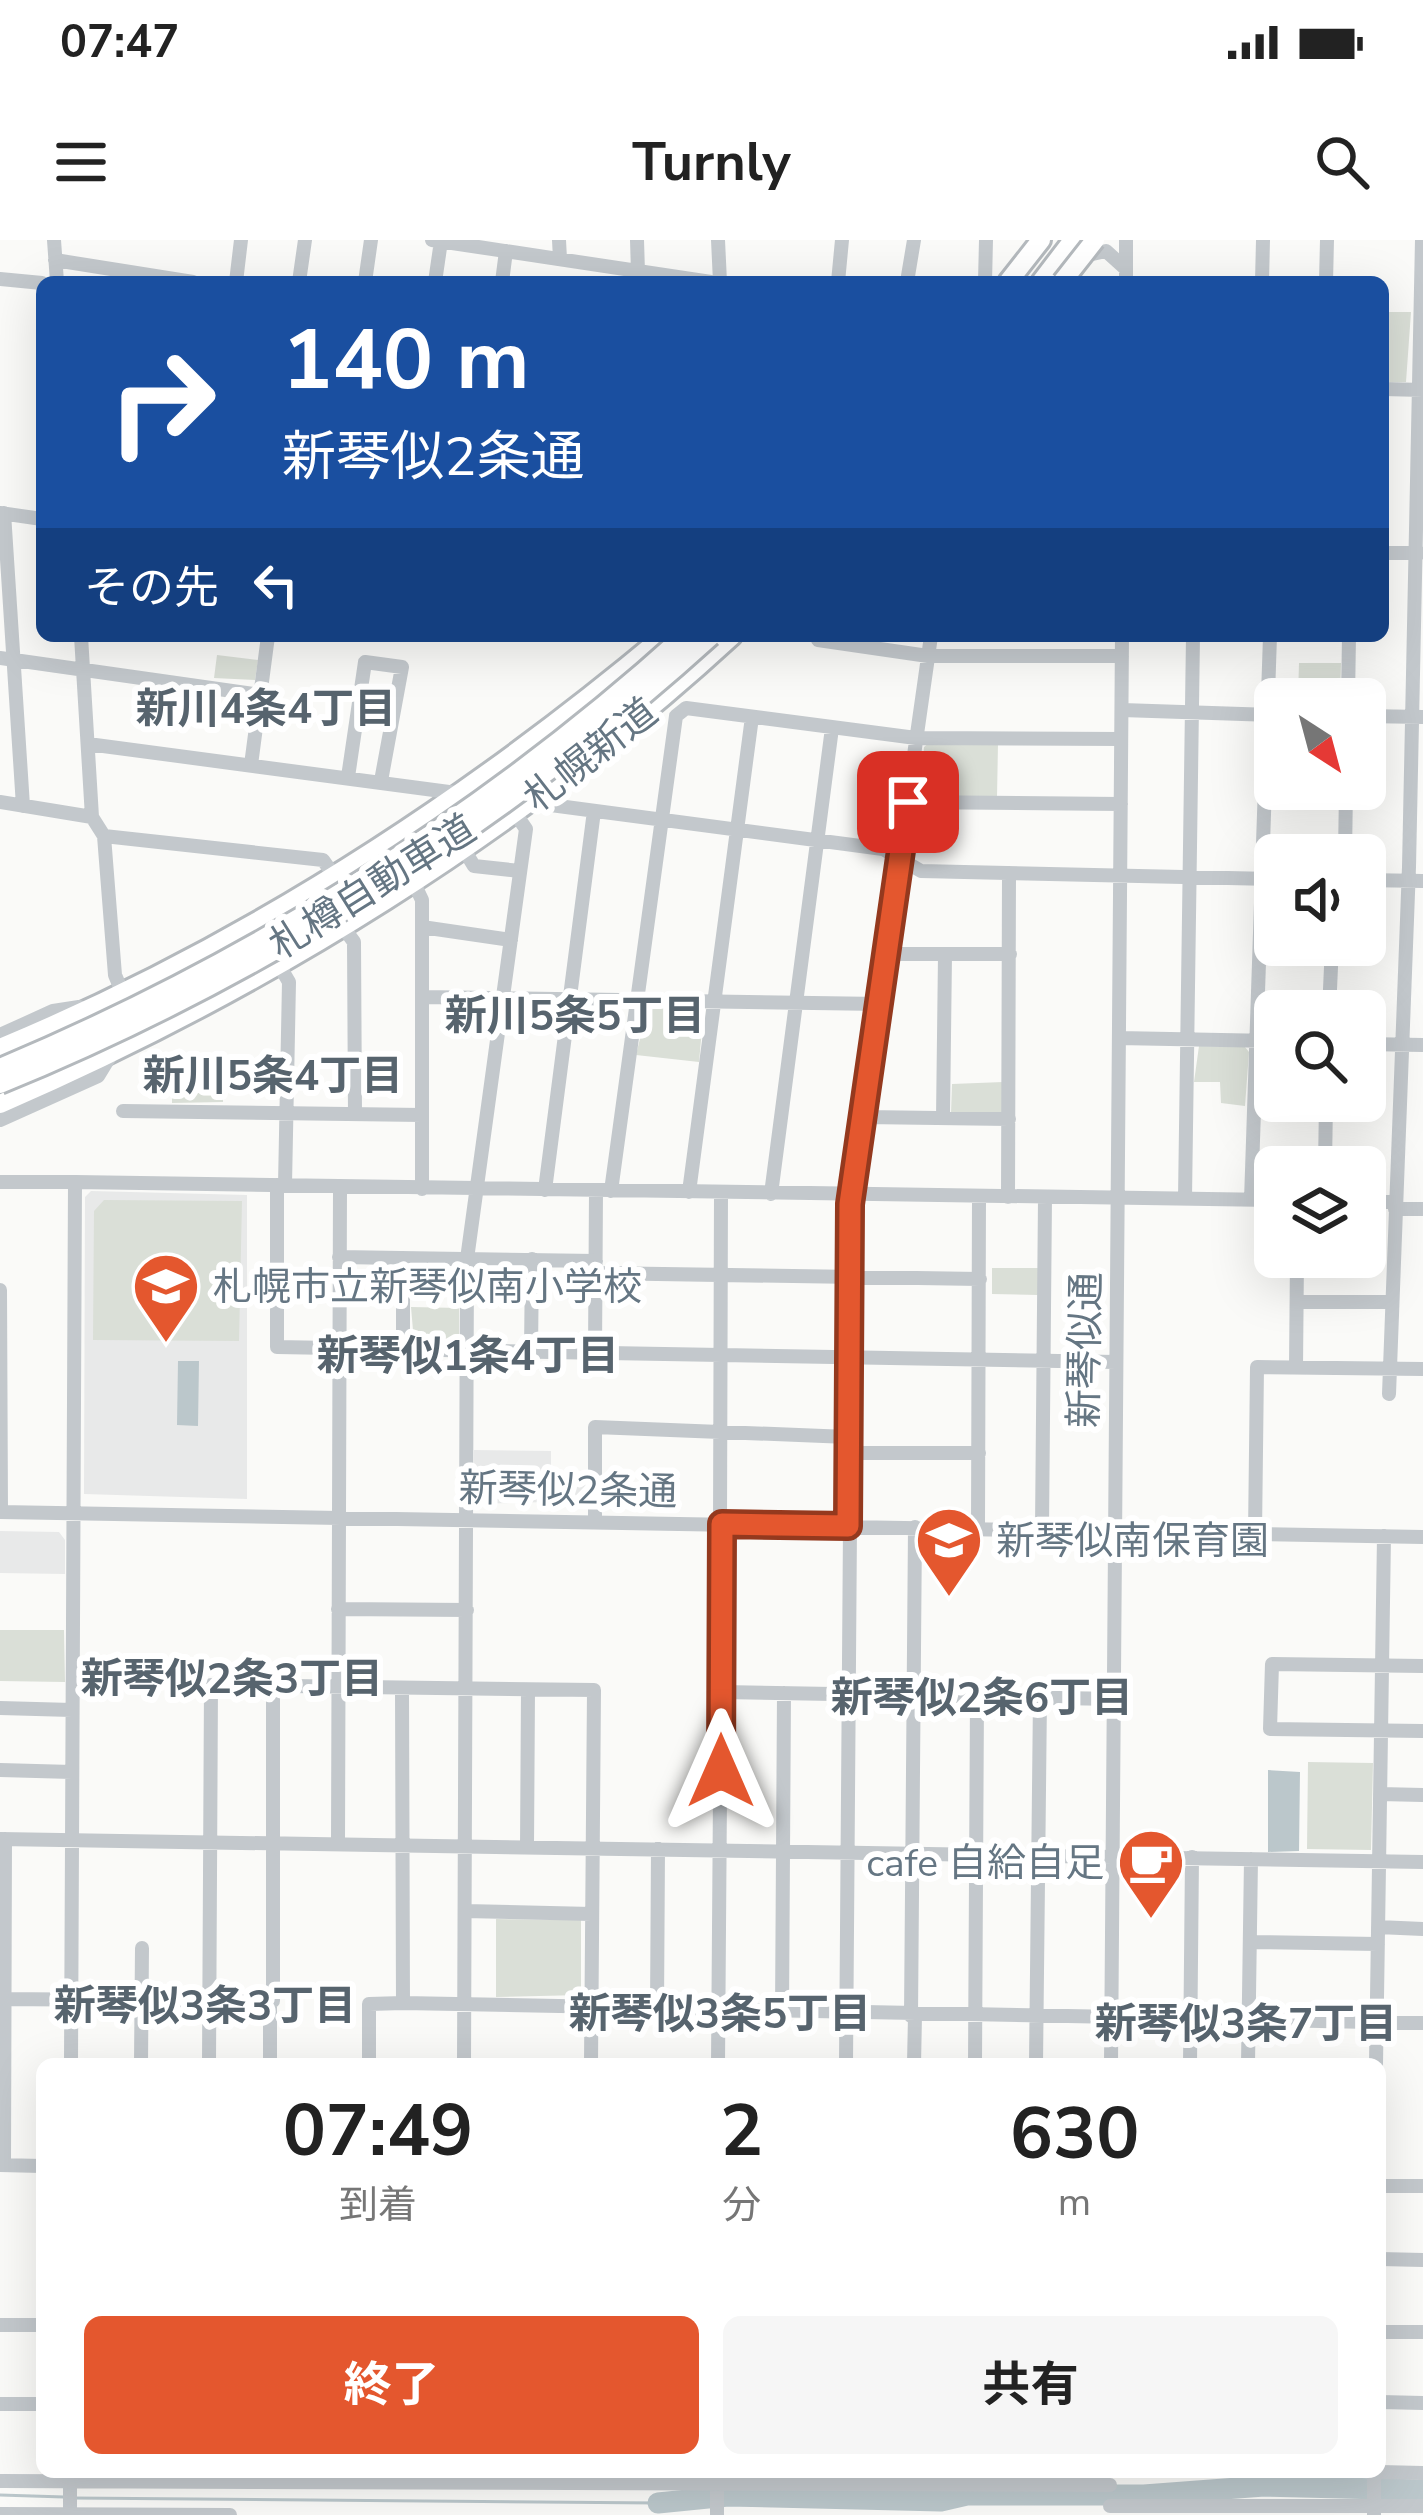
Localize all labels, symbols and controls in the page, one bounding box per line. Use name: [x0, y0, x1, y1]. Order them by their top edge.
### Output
text: 07:47: [60, 12, 179, 73]
text: Turnly: [632, 125, 791, 199]
icon: menu: [48, 129, 114, 195]
icon: search: [1309, 129, 1375, 195]
text: 140 m: [282, 303, 530, 418]
icon: right: [84, 324, 240, 480]
text: 新琴似2条通: [282, 420, 584, 494]
icon: left: [243, 552, 309, 618]
text: その先: [84, 558, 219, 619]
north arrow: [1254, 678, 1386, 810]
map controls: [1254, 678, 1386, 1278]
district label: 新川4条4丁目: [136, 681, 396, 738]
street label: 札幌新道: [513, 686, 669, 824]
pin: [857, 751, 959, 853]
icon: arrive: [875, 769, 941, 835]
street label: 札樽自動車道: [260, 803, 486, 972]
button: sound: [1254, 834, 1386, 966]
district label: 新川5条5丁目: [445, 988, 705, 1045]
button: search: [1254, 990, 1386, 1122]
district label: 新川5条4丁目: [143, 1048, 403, 1105]
button: layers: [1254, 1146, 1386, 1278]
school or university icon: 札幌市立新琴似南小学校: [131, 1251, 201, 1345]
place label: 札幌市立新琴似南小学校: [213, 1261, 642, 1314]
street label: 新琴似通: [1058, 1272, 1113, 1428]
district label: 新琴似1条4丁目: [317, 1328, 619, 1385]
street label: 新琴似2条通: [458, 1462, 678, 1519]
school or university icon: 新琴似南保育園: [914, 1505, 984, 1599]
place label: 新琴似南保育園: [996, 1515, 1269, 1568]
district label: 新琴似2条3丁目: [81, 1651, 383, 1708]
district label: 新琴似2条6丁目: [831, 1670, 1133, 1727]
position arrow: [658, 1708, 784, 1834]
cafe icon: cafe 自給自足: [1116, 1827, 1186, 1921]
place label: cafe 自給自足: [866, 1837, 1104, 1890]
district label: 新琴似3条3丁目: [54, 1978, 356, 2035]
district label: 新琴似3条5丁目: [569, 1986, 871, 2043]
district label: 新琴似3条7丁目: [1095, 1996, 1397, 2053]
text: 07:49: [283, 2082, 473, 2180]
text: 2: [720, 2082, 763, 2180]
text: 630: [1010, 2085, 1139, 2183]
text: m: [1058, 2176, 1091, 2229]
text: 到着: [339, 2179, 417, 2232]
text: 分: [722, 2179, 761, 2232]
button: 終了: [84, 2316, 699, 2454]
button: 共有: [723, 2316, 1338, 2454]

